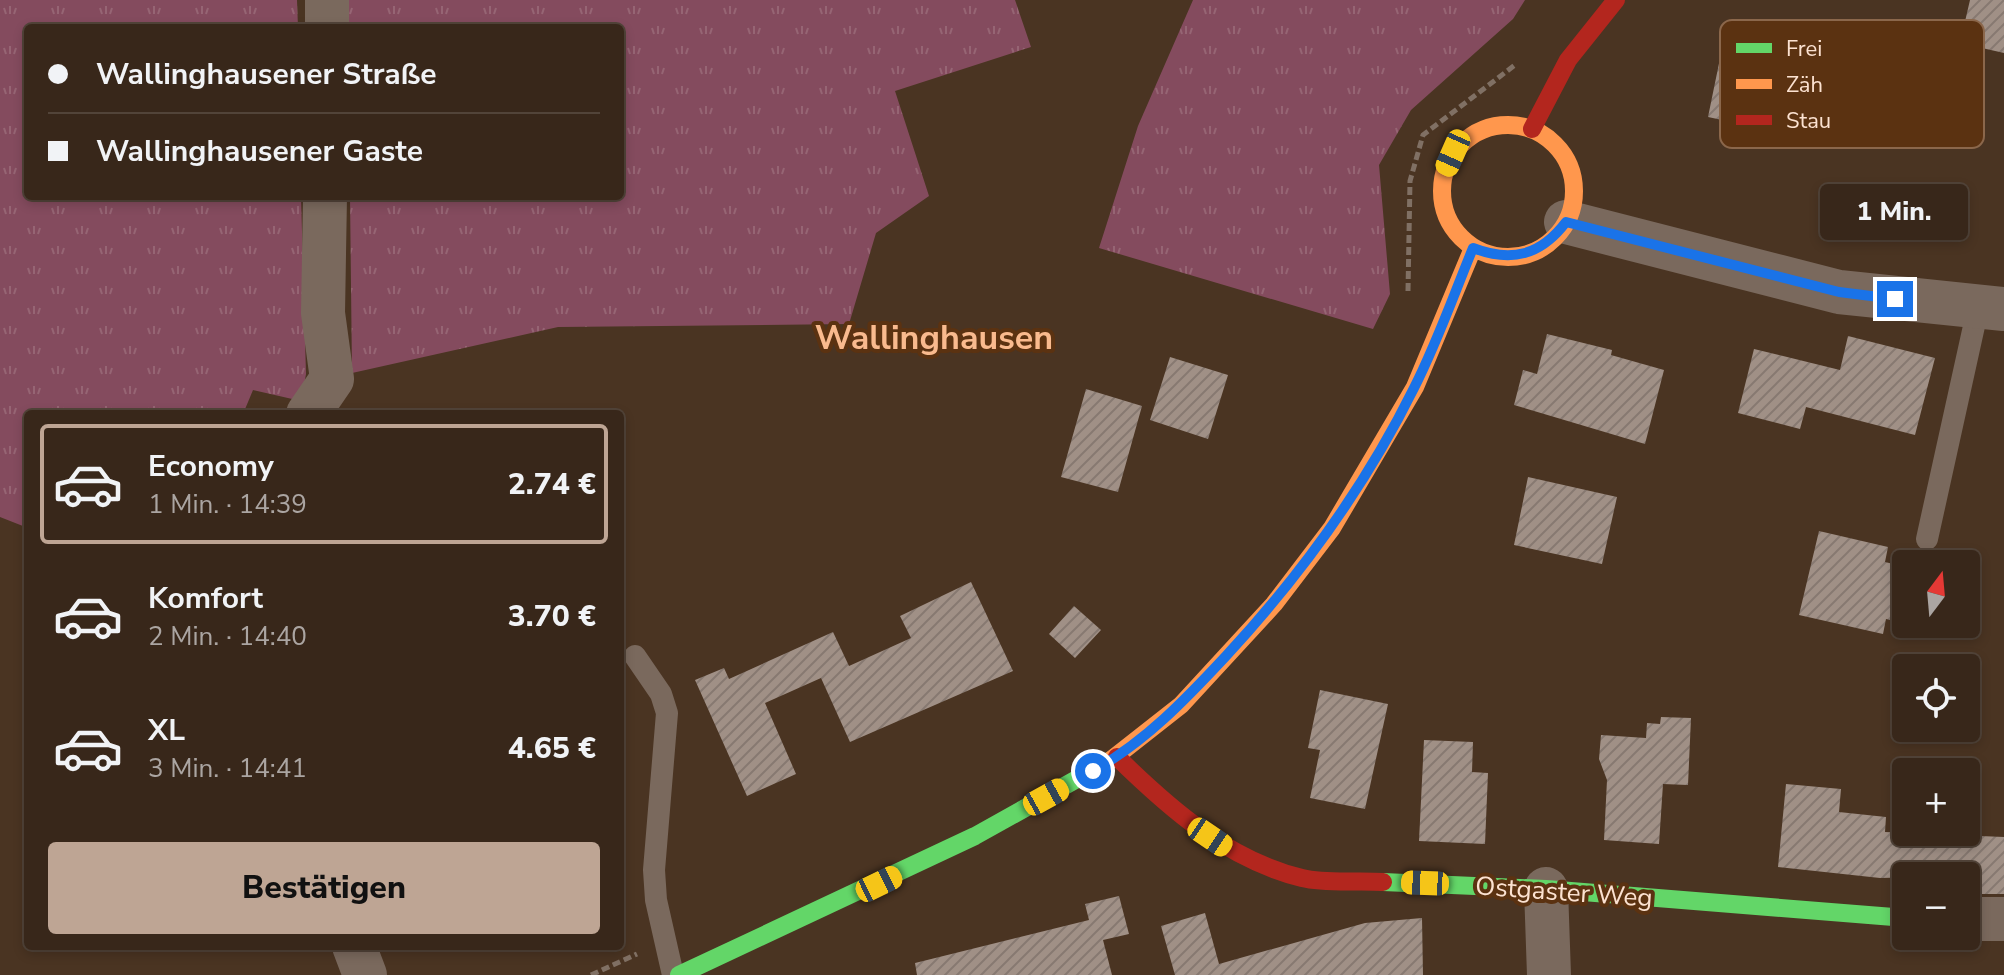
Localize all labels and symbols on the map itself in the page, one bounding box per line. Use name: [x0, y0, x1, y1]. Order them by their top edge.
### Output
legend: [1720, 20, 1984, 148]
text: Frei: [1786, 34, 1822, 64]
text: Zäh: [1786, 70, 1823, 100]
text: Stau: [1786, 106, 1831, 136]
car: [1432, 126, 1474, 180]
callout: 1 Min.: [1821, 183, 1969, 239]
route end: [1877, 281, 1913, 317]
district label: Wallinghausen: [815, 315, 1053, 361]
north arrow: [1892, 550, 1980, 638]
route start: [1075, 753, 1111, 789]
car: [1019, 775, 1073, 819]
car: [1183, 814, 1237, 860]
car: [852, 863, 906, 905]
street label: Ostgaster Weg: [1474, 868, 1654, 916]
car: [1401, 870, 1449, 896]

